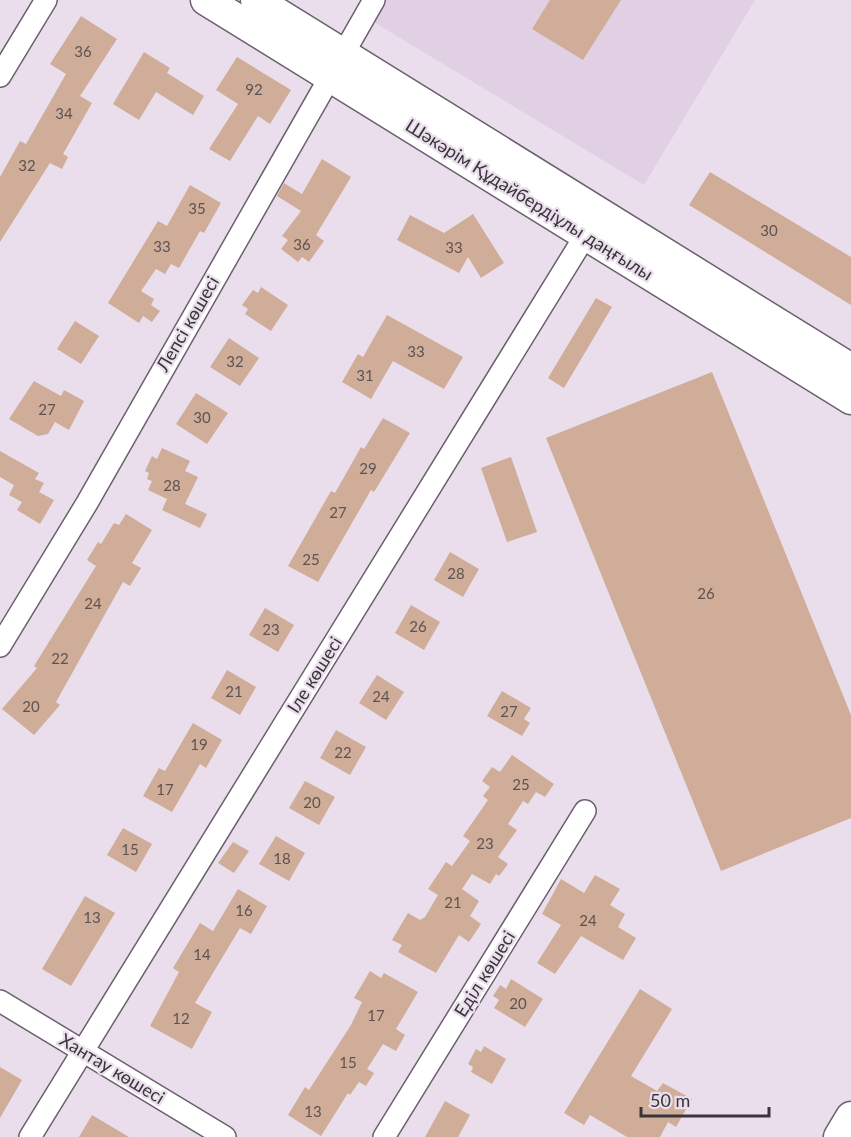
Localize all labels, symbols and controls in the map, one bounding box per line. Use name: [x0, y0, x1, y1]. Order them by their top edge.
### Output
house number: 36: [74, 42, 92, 60]
house number: 92: [245, 80, 263, 98]
house number: 34: [55, 104, 73, 122]
street label: Шәкәрім Құдайбердіұлы даңғылы: [402, 114, 657, 285]
house number: 32: [18, 156, 36, 174]
house number: 35: [188, 199, 206, 217]
house number: 30: [760, 221, 778, 239]
house number: 36: [293, 235, 311, 253]
house number: 33: [153, 237, 171, 255]
house number: 33: [445, 238, 463, 256]
street label: Лепсі көшесі: [151, 272, 223, 376]
house number: 33: [407, 342, 425, 360]
house number: 32: [226, 352, 244, 370]
house number: 31: [356, 366, 374, 384]
house number: 27: [38, 400, 56, 418]
house number: 30: [193, 408, 211, 426]
house number: 29: [359, 459, 377, 477]
house number: 28: [163, 476, 181, 494]
house number: 27: [329, 503, 347, 521]
house number: 25: [302, 550, 320, 568]
house number: 28: [447, 564, 465, 582]
house number: 26: [697, 584, 715, 602]
house number: 24: [84, 594, 102, 612]
house number: 26: [409, 617, 427, 635]
house number: 23: [262, 620, 280, 638]
street label: Іле көшесі: [282, 632, 346, 717]
house number: 22: [51, 649, 69, 667]
house number: 21: [225, 682, 243, 700]
house number: 24: [372, 687, 390, 705]
house number: 20: [22, 697, 40, 715]
house number: 27: [500, 702, 518, 720]
house number: 19: [190, 735, 208, 753]
house number: 22: [334, 743, 352, 761]
house number: 25: [512, 775, 530, 793]
house number: 17: [156, 780, 174, 798]
house number: 20: [303, 793, 321, 811]
house number: 23: [476, 834, 494, 852]
house number: 15: [121, 840, 139, 858]
house number: 18: [273, 849, 291, 867]
house number: 21: [444, 893, 462, 911]
house number: 16: [235, 901, 253, 919]
house number: 13: [83, 908, 101, 926]
house number: 24: [579, 911, 597, 929]
street label: Еділ көшесі: [449, 926, 519, 1021]
house number: 14: [193, 945, 211, 963]
house number: 20: [509, 994, 527, 1012]
house number: 17: [367, 1006, 385, 1024]
house number: 12: [172, 1009, 190, 1027]
street label: Хантау көшесі: [56, 1028, 169, 1108]
house number: 15: [339, 1053, 357, 1071]
scale bar: [641, 1080, 768, 1118]
text: 50 m: [650, 1089, 690, 1111]
house number: 13: [304, 1102, 322, 1120]

